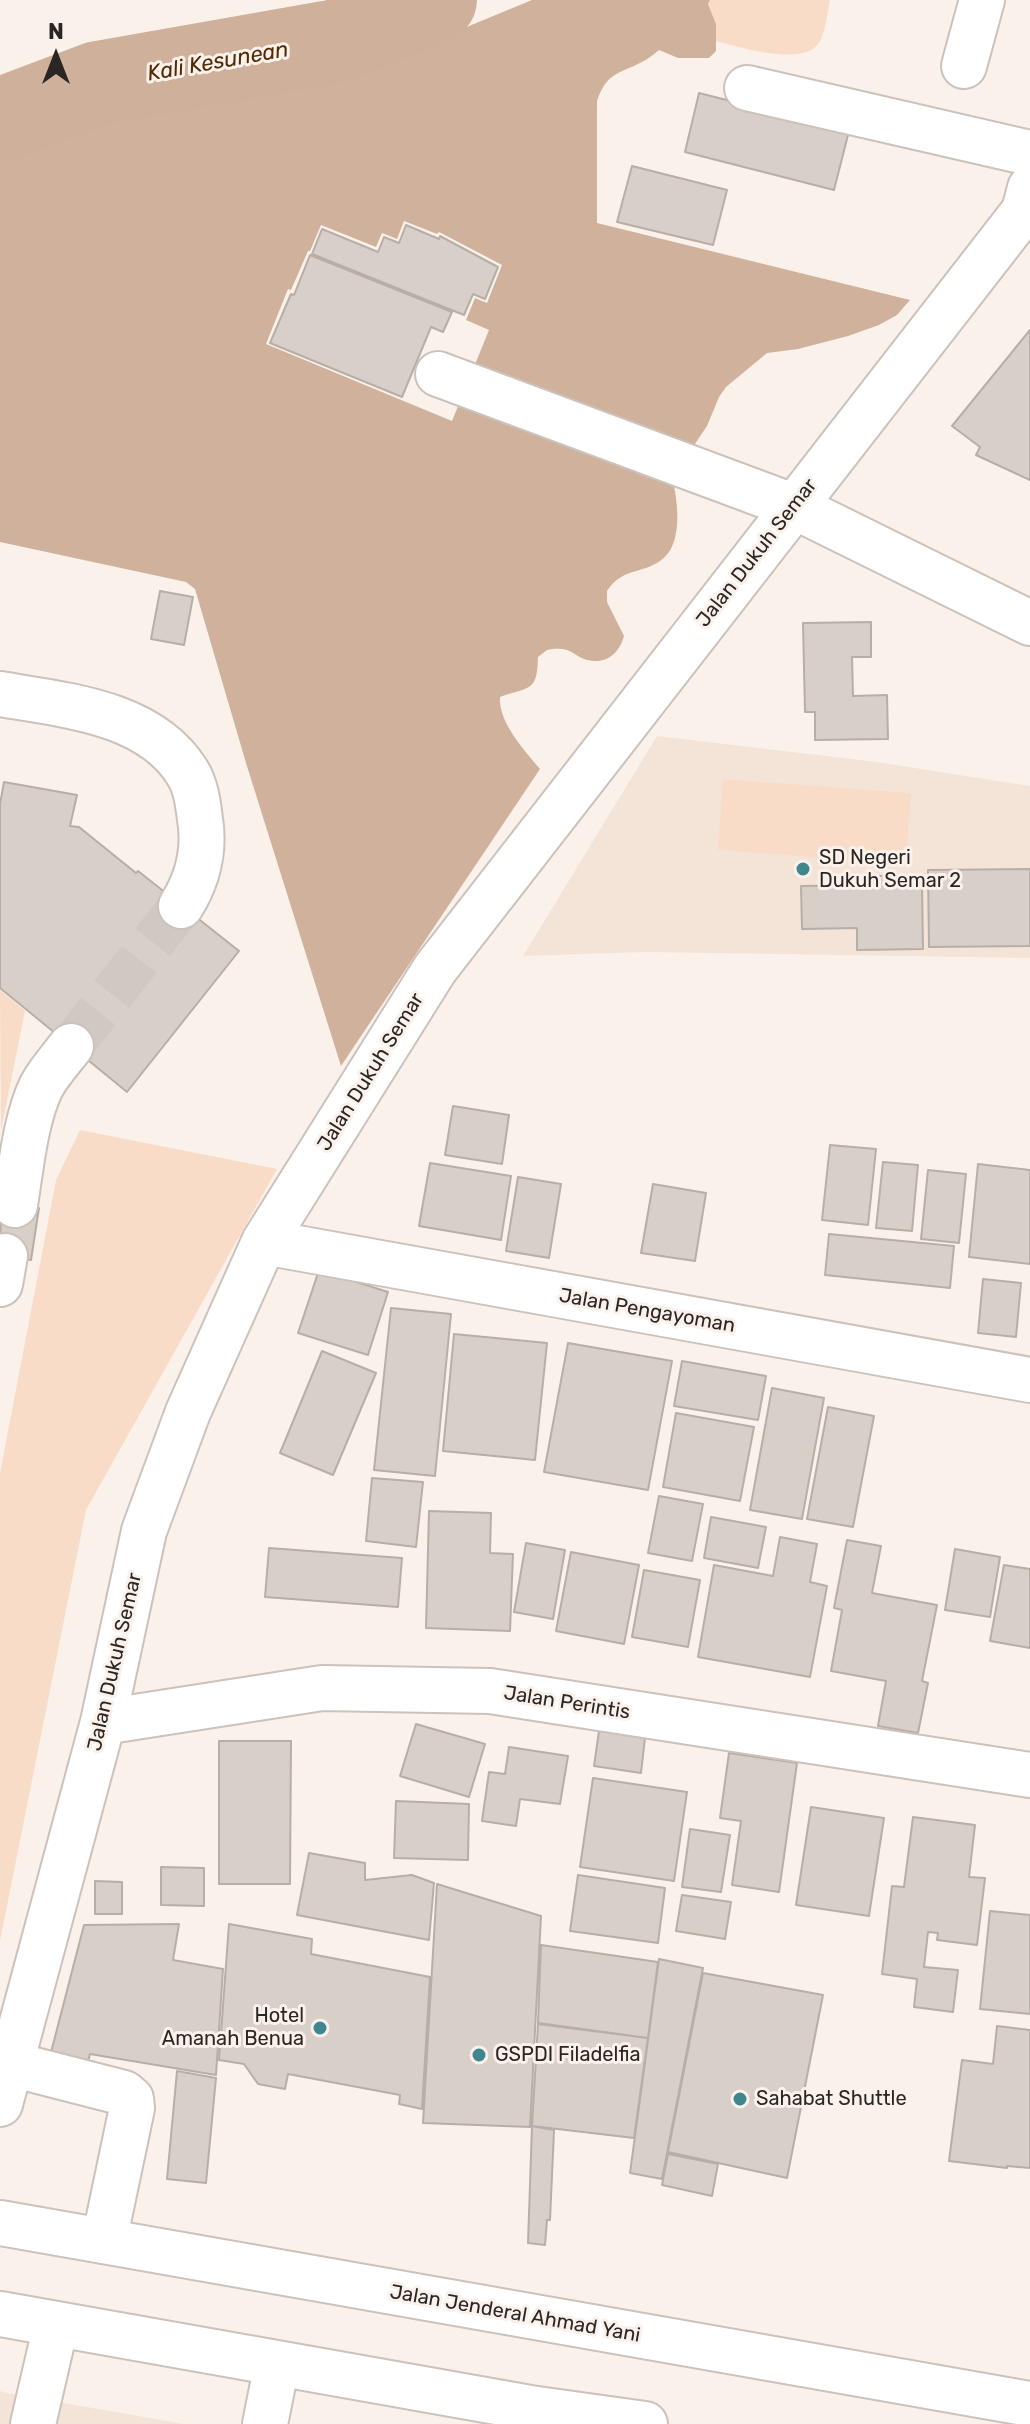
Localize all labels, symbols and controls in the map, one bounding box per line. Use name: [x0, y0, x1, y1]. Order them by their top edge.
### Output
north arrow: [16, 16, 96, 96]
text: N: [48, 18, 64, 45]
water label: Kali Kesunean: [145, 37, 291, 87]
street label: Jalan Dukuh Semar: [692, 474, 822, 632]
place label: SD Negeri Dukuh Semar 2: [819, 846, 961, 893]
marker: SD Negeri Dukuh Semar 2: [794, 860, 812, 878]
street label: Jalan Dukuh Semar: [313, 989, 429, 1155]
street label: Jalan Pengayoman: [557, 1284, 737, 1338]
street label: Jalan Dukuh Semar: [83, 1571, 147, 1753]
street label: Jalan Perintis: [502, 1681, 632, 1725]
place label: Hotel Amanah Benua: [162, 2004, 304, 2051]
marker: Hotel Amanah Benua: [311, 2019, 329, 2037]
place label: GSPDI Filadelfia: [495, 2043, 640, 2067]
marker: GSPDI Filadelfia: [470, 2046, 488, 2064]
place label: Sahabat Shuttle: [756, 2087, 907, 2111]
marker: Sahabat Shuttle: [731, 2090, 749, 2108]
street label: Jalan Jenderal Ahmad Yani: [388, 2280, 642, 2348]

